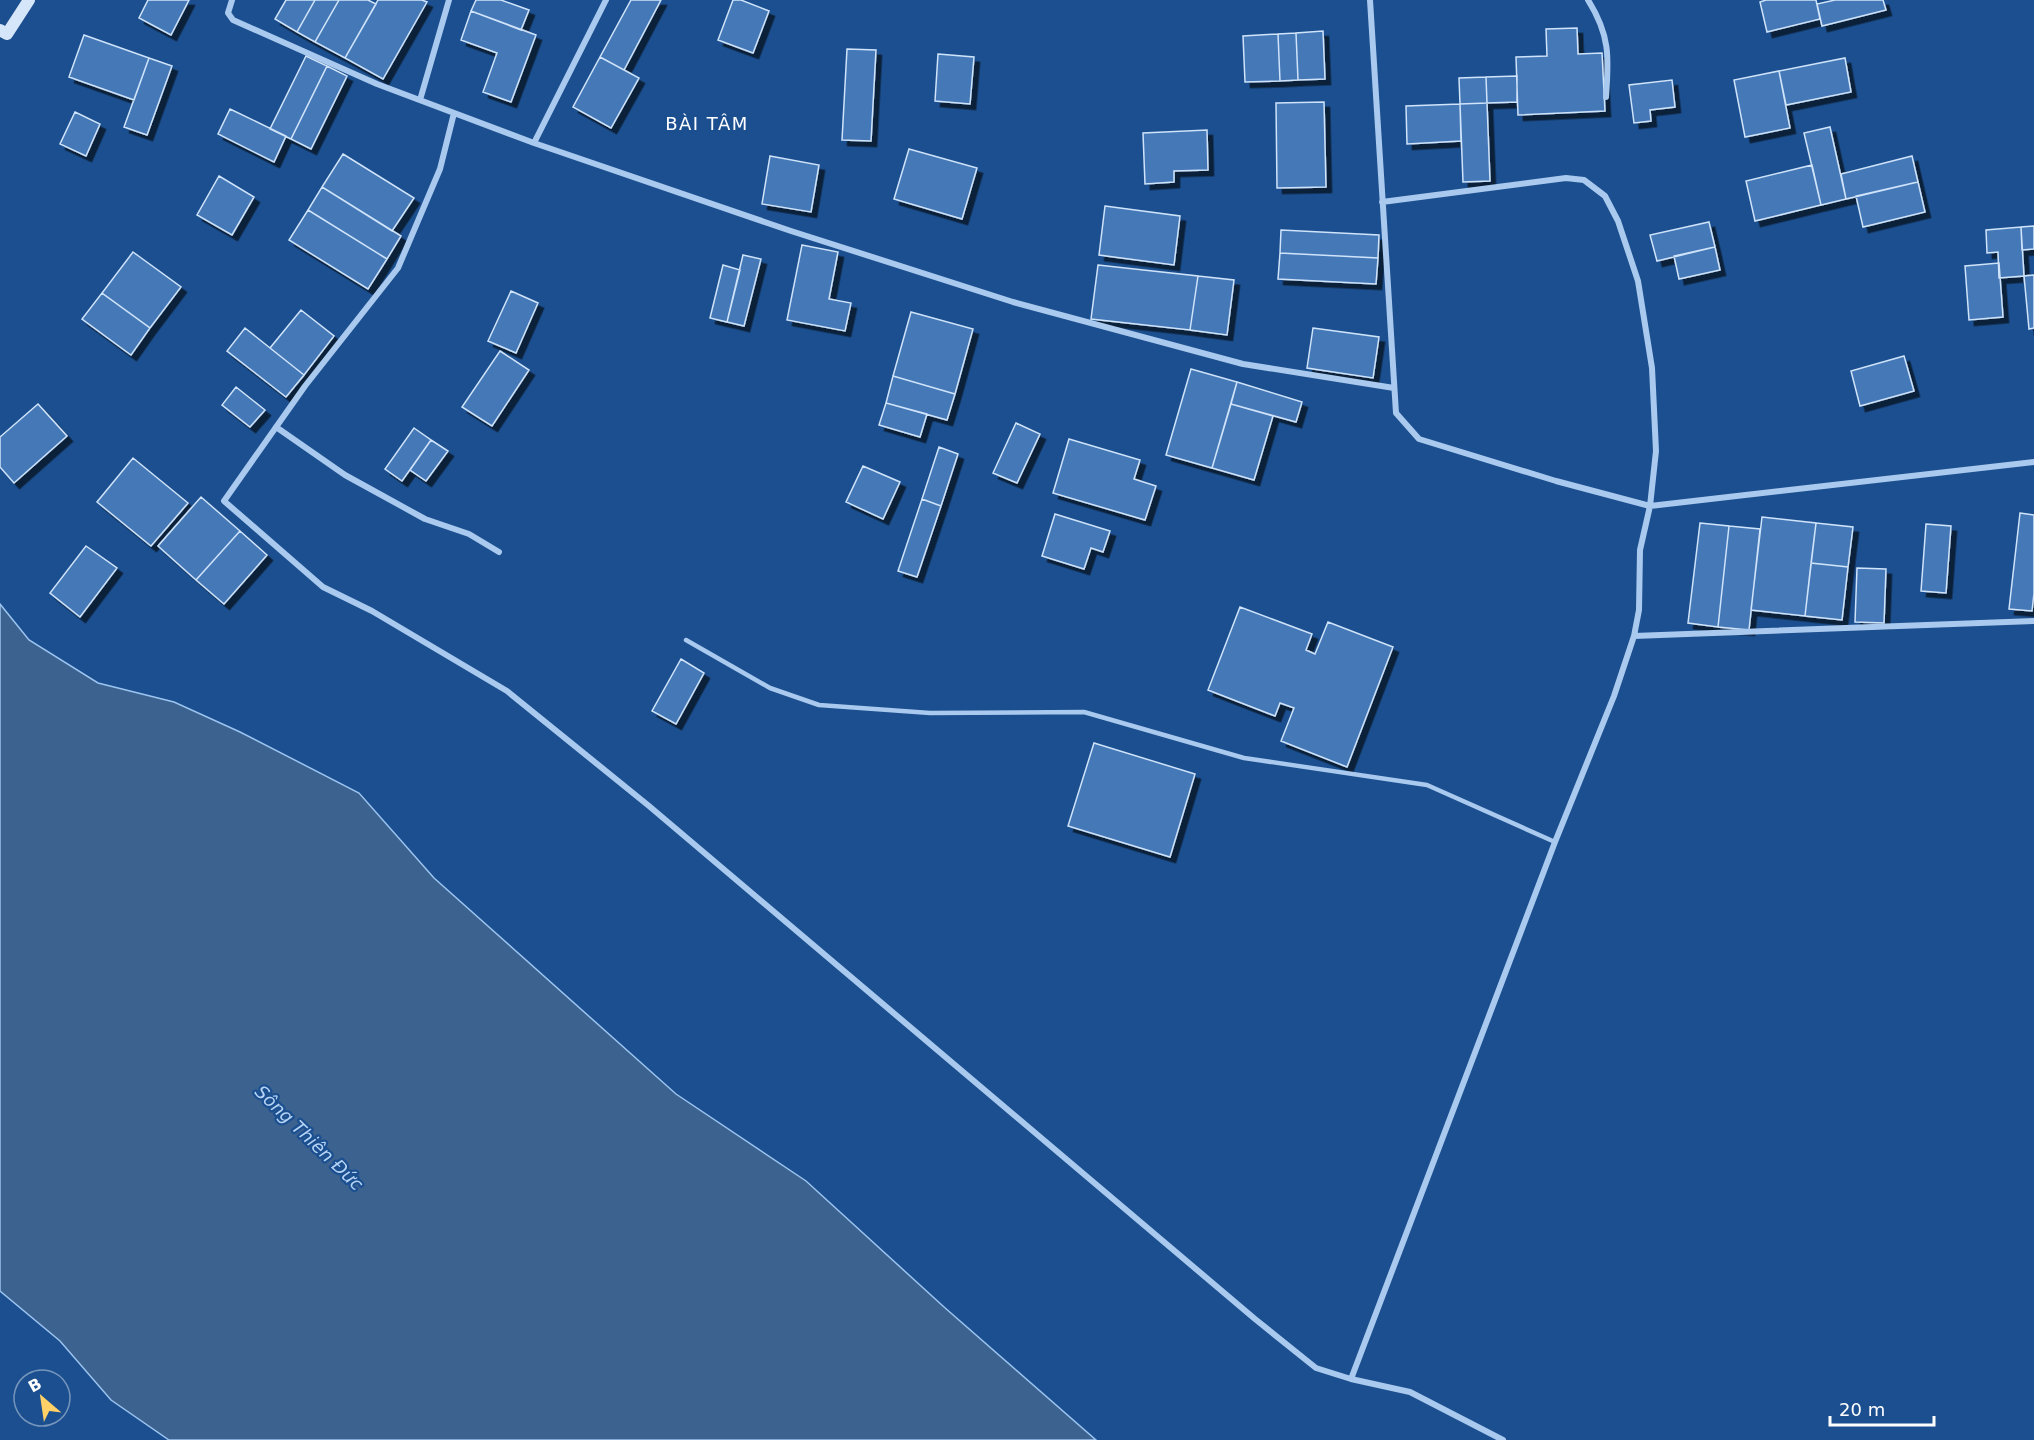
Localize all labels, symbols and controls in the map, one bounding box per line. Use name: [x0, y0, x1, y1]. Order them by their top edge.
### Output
district label: BÀI TÂM: [665, 113, 749, 134]
water label: Sông Thiên Đức: [251, 1081, 368, 1195]
north arrow: [12, 1368, 72, 1428]
text: B: [25, 1374, 45, 1397]
scale bar: [1830, 1389, 1934, 1427]
text: 20 m: [1839, 1399, 1885, 1420]

